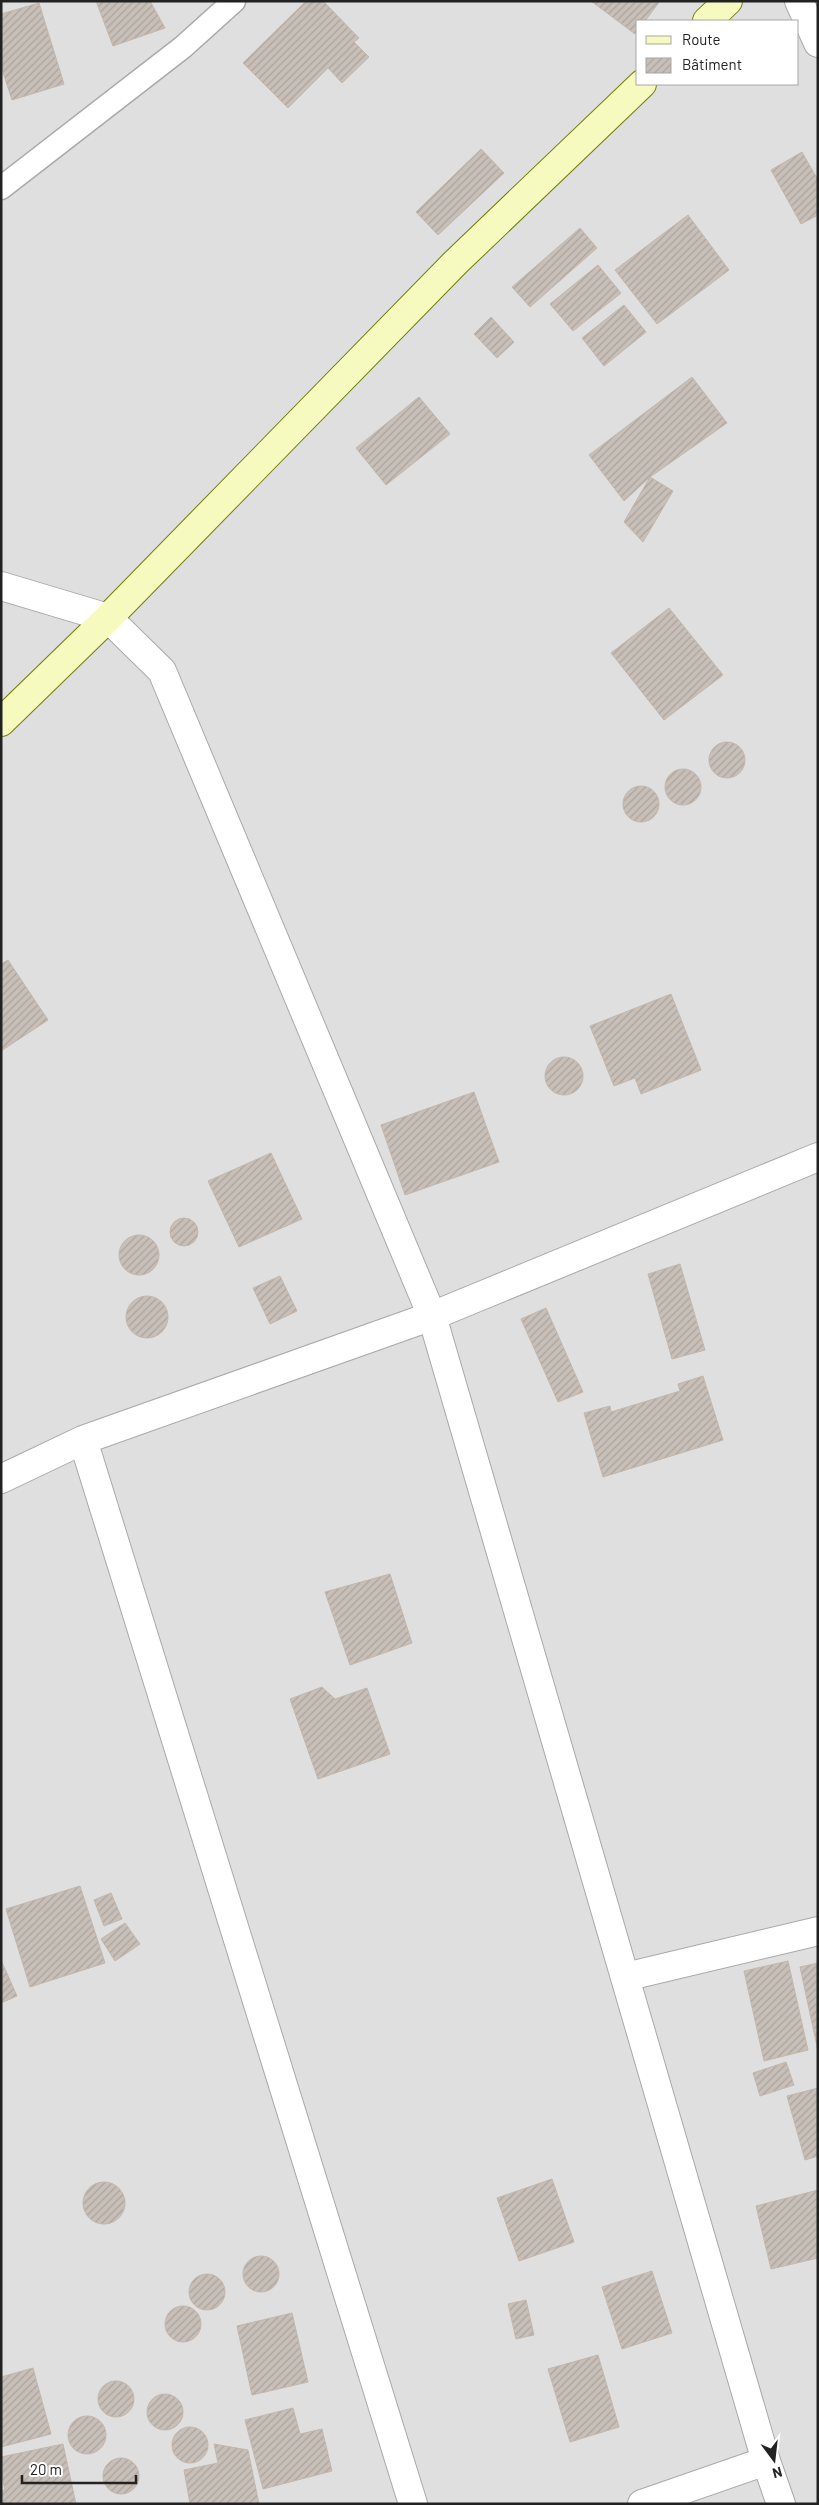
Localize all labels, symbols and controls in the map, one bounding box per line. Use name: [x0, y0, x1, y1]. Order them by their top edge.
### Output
legend: [636, 20, 799, 85]
text: Route: [682, 30, 721, 48]
text: Bâtiment: [682, 55, 742, 73]
north arrow: [749, 2435, 799, 2485]
scale bar: [22, 2452, 136, 2484]
text: 20 m: [30, 2460, 62, 2478]
text: N: [771, 2464, 784, 2482]

